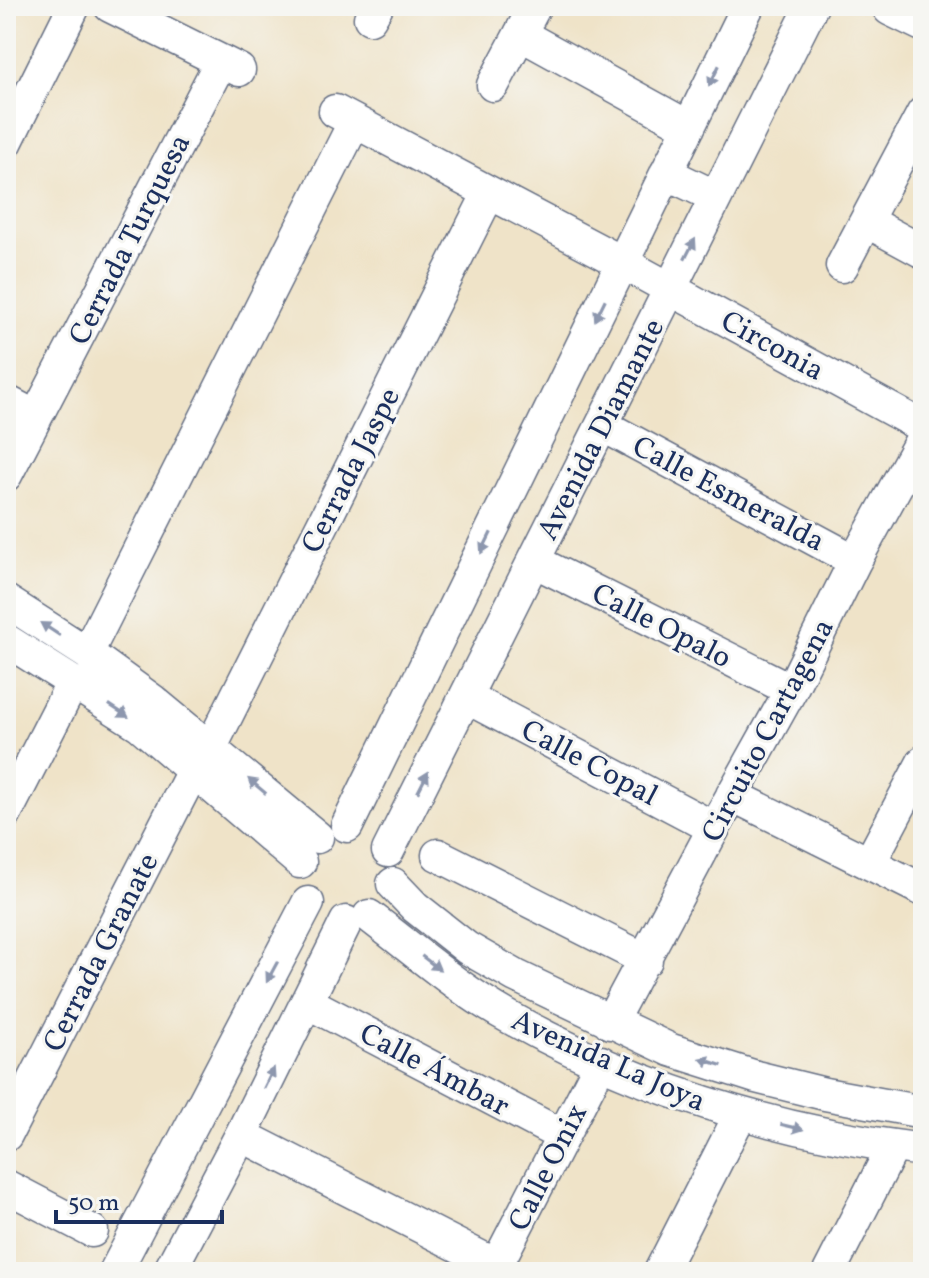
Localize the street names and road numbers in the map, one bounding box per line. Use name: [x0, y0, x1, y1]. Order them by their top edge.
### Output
street label: Cerrada Turquesa: [59, 127, 202, 353]
street label: Circonia: [713, 301, 831, 392]
street label: Avenida Diamante: [528, 312, 676, 548]
street label: Cerrada Jaspe: [292, 381, 412, 561]
street label: Calle Esmeralda: [624, 426, 832, 563]
street label: Calle Opalo: [584, 574, 738, 680]
street label: Circuito Cartagena: [692, 612, 845, 850]
street label: Calle Copal: [513, 710, 665, 817]
street label: Cerrada Granate: [34, 846, 170, 1060]
street label: Avenida La Joya: [504, 1000, 712, 1123]
street label: Calle Ámbar: [352, 1014, 516, 1128]
street label: Calle Onix: [499, 1097, 599, 1239]

